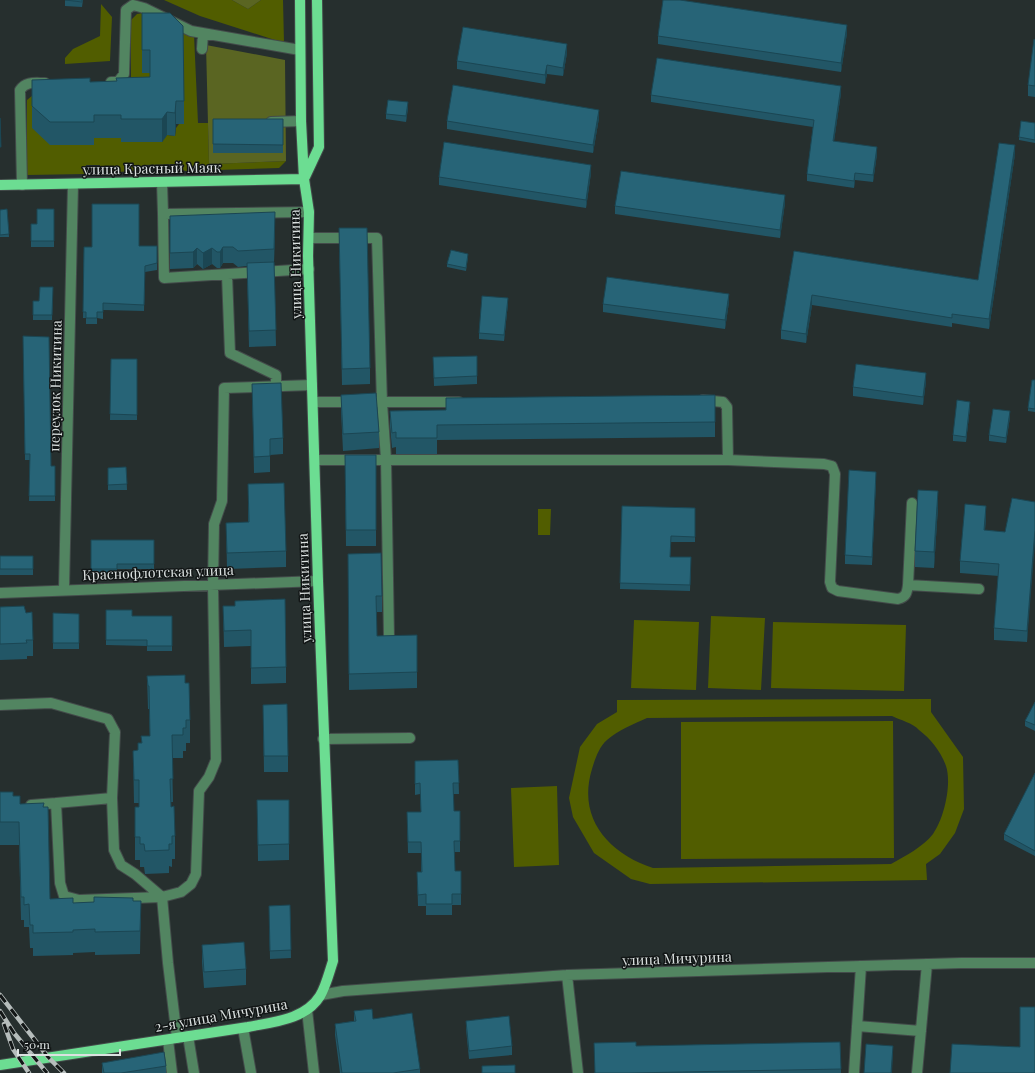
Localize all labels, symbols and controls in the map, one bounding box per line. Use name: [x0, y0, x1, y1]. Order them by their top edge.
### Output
street label: улица Красный Маяк: [82, 157, 221, 179]
street label: улица Никитина: [285, 209, 305, 320]
street label: переулок Никитина: [44, 320, 66, 452]
street label: улица Никитина: [293, 533, 315, 644]
street label: Краснофлотская улица: [82, 560, 234, 584]
street label: улица Мичурина: [621, 947, 732, 969]
street label: 2-я улица Мичурина: [153, 994, 289, 1036]
scale bar: [18, 1031, 120, 1057]
text: 50 m: [24, 1036, 50, 1052]

